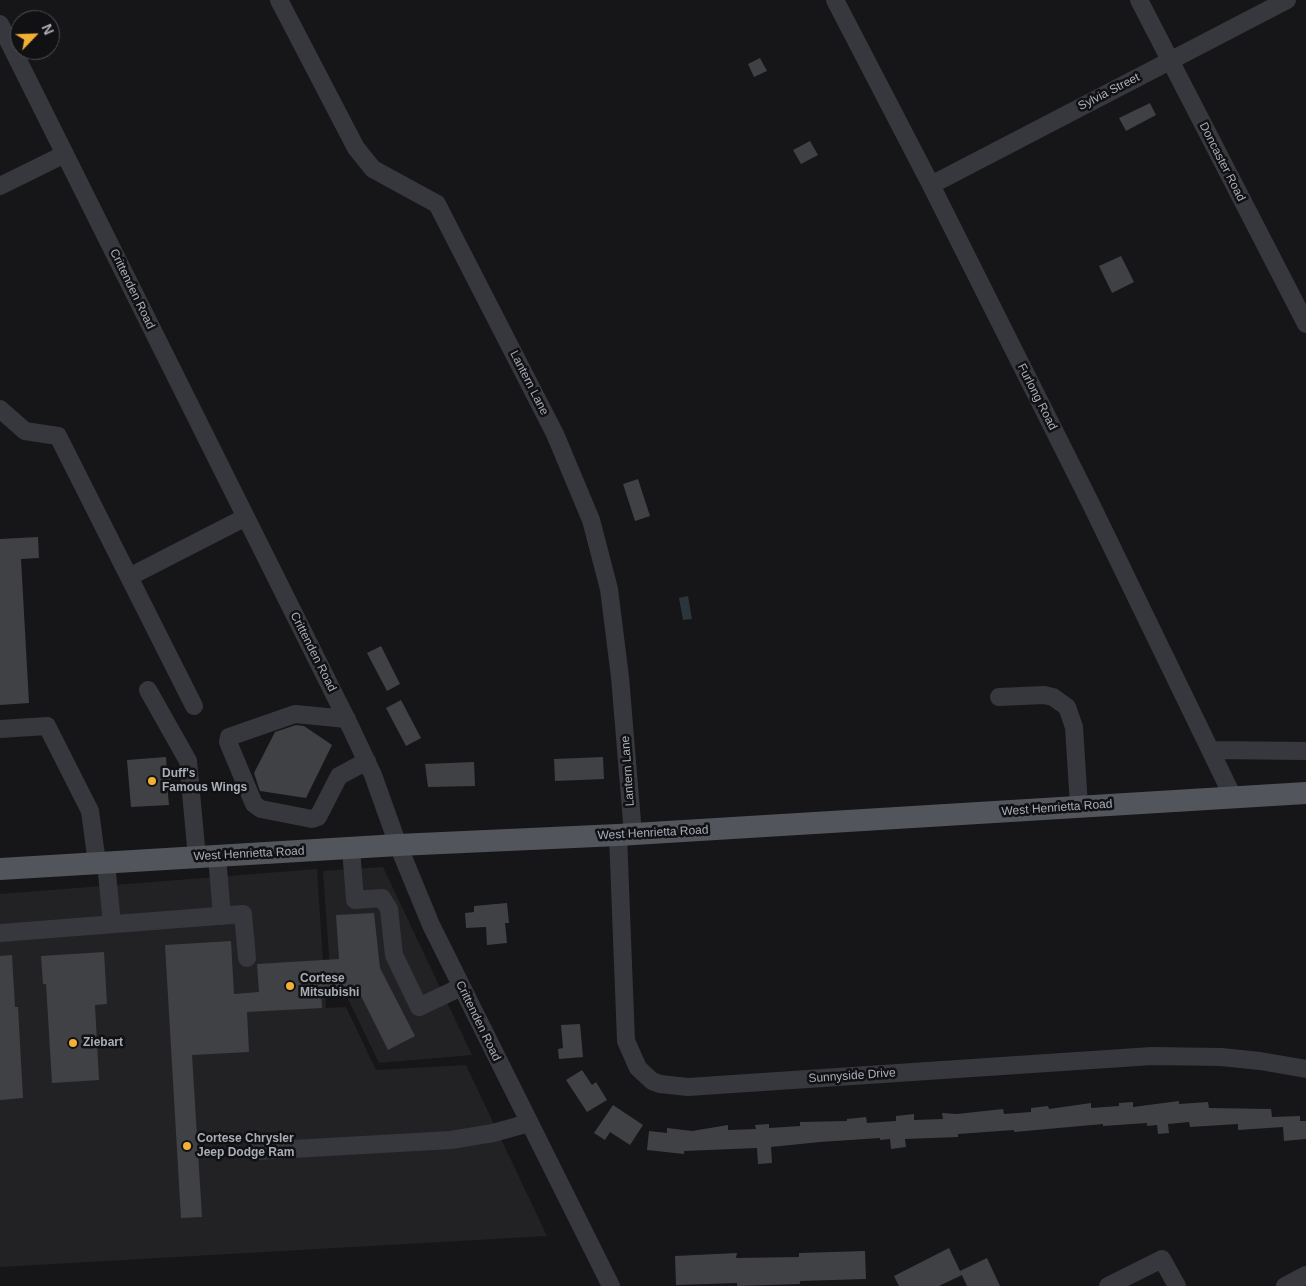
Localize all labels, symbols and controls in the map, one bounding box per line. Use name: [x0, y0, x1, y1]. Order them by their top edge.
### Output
north arrow: [10, 10, 60, 60]
text: N: [38, 21, 57, 37]
street label: Sylvia Street: [1076, 70, 1142, 114]
street label: Doncaster Road: [1196, 120, 1248, 204]
street label: Crittenden Road: [106, 247, 158, 331]
street label: Lantern Lane: [507, 348, 551, 418]
street label: Furlong Road: [1014, 361, 1060, 433]
street label: Crittenden Road: [287, 610, 339, 694]
street label: Lantern Lane: [618, 735, 638, 807]
place label: Duff's Famous Wings: [162, 767, 247, 795]
marker: Duff's Famous Wings: [146, 775, 158, 787]
street label: West Henrietta Road: [1001, 797, 1113, 819]
street label: West Henrietta Road: [597, 823, 709, 843]
street label: West Henrietta Road: [193, 844, 305, 864]
place label: Cortese Mitsubishi: [300, 972, 359, 1000]
street label: Crittenden Road: [452, 979, 504, 1063]
marker: Cortese Mitsubishi: [284, 980, 296, 992]
place label: Ziebart: [83, 1036, 123, 1050]
marker: Ziebart: [67, 1037, 79, 1049]
street label: Sunnyside Drive: [808, 1066, 896, 1086]
place label: Cortese Chrysler Jeep Dodge Ram: [197, 1132, 294, 1160]
marker: Cortese Chrysler Jeep Dodge Ram: [181, 1140, 193, 1152]

